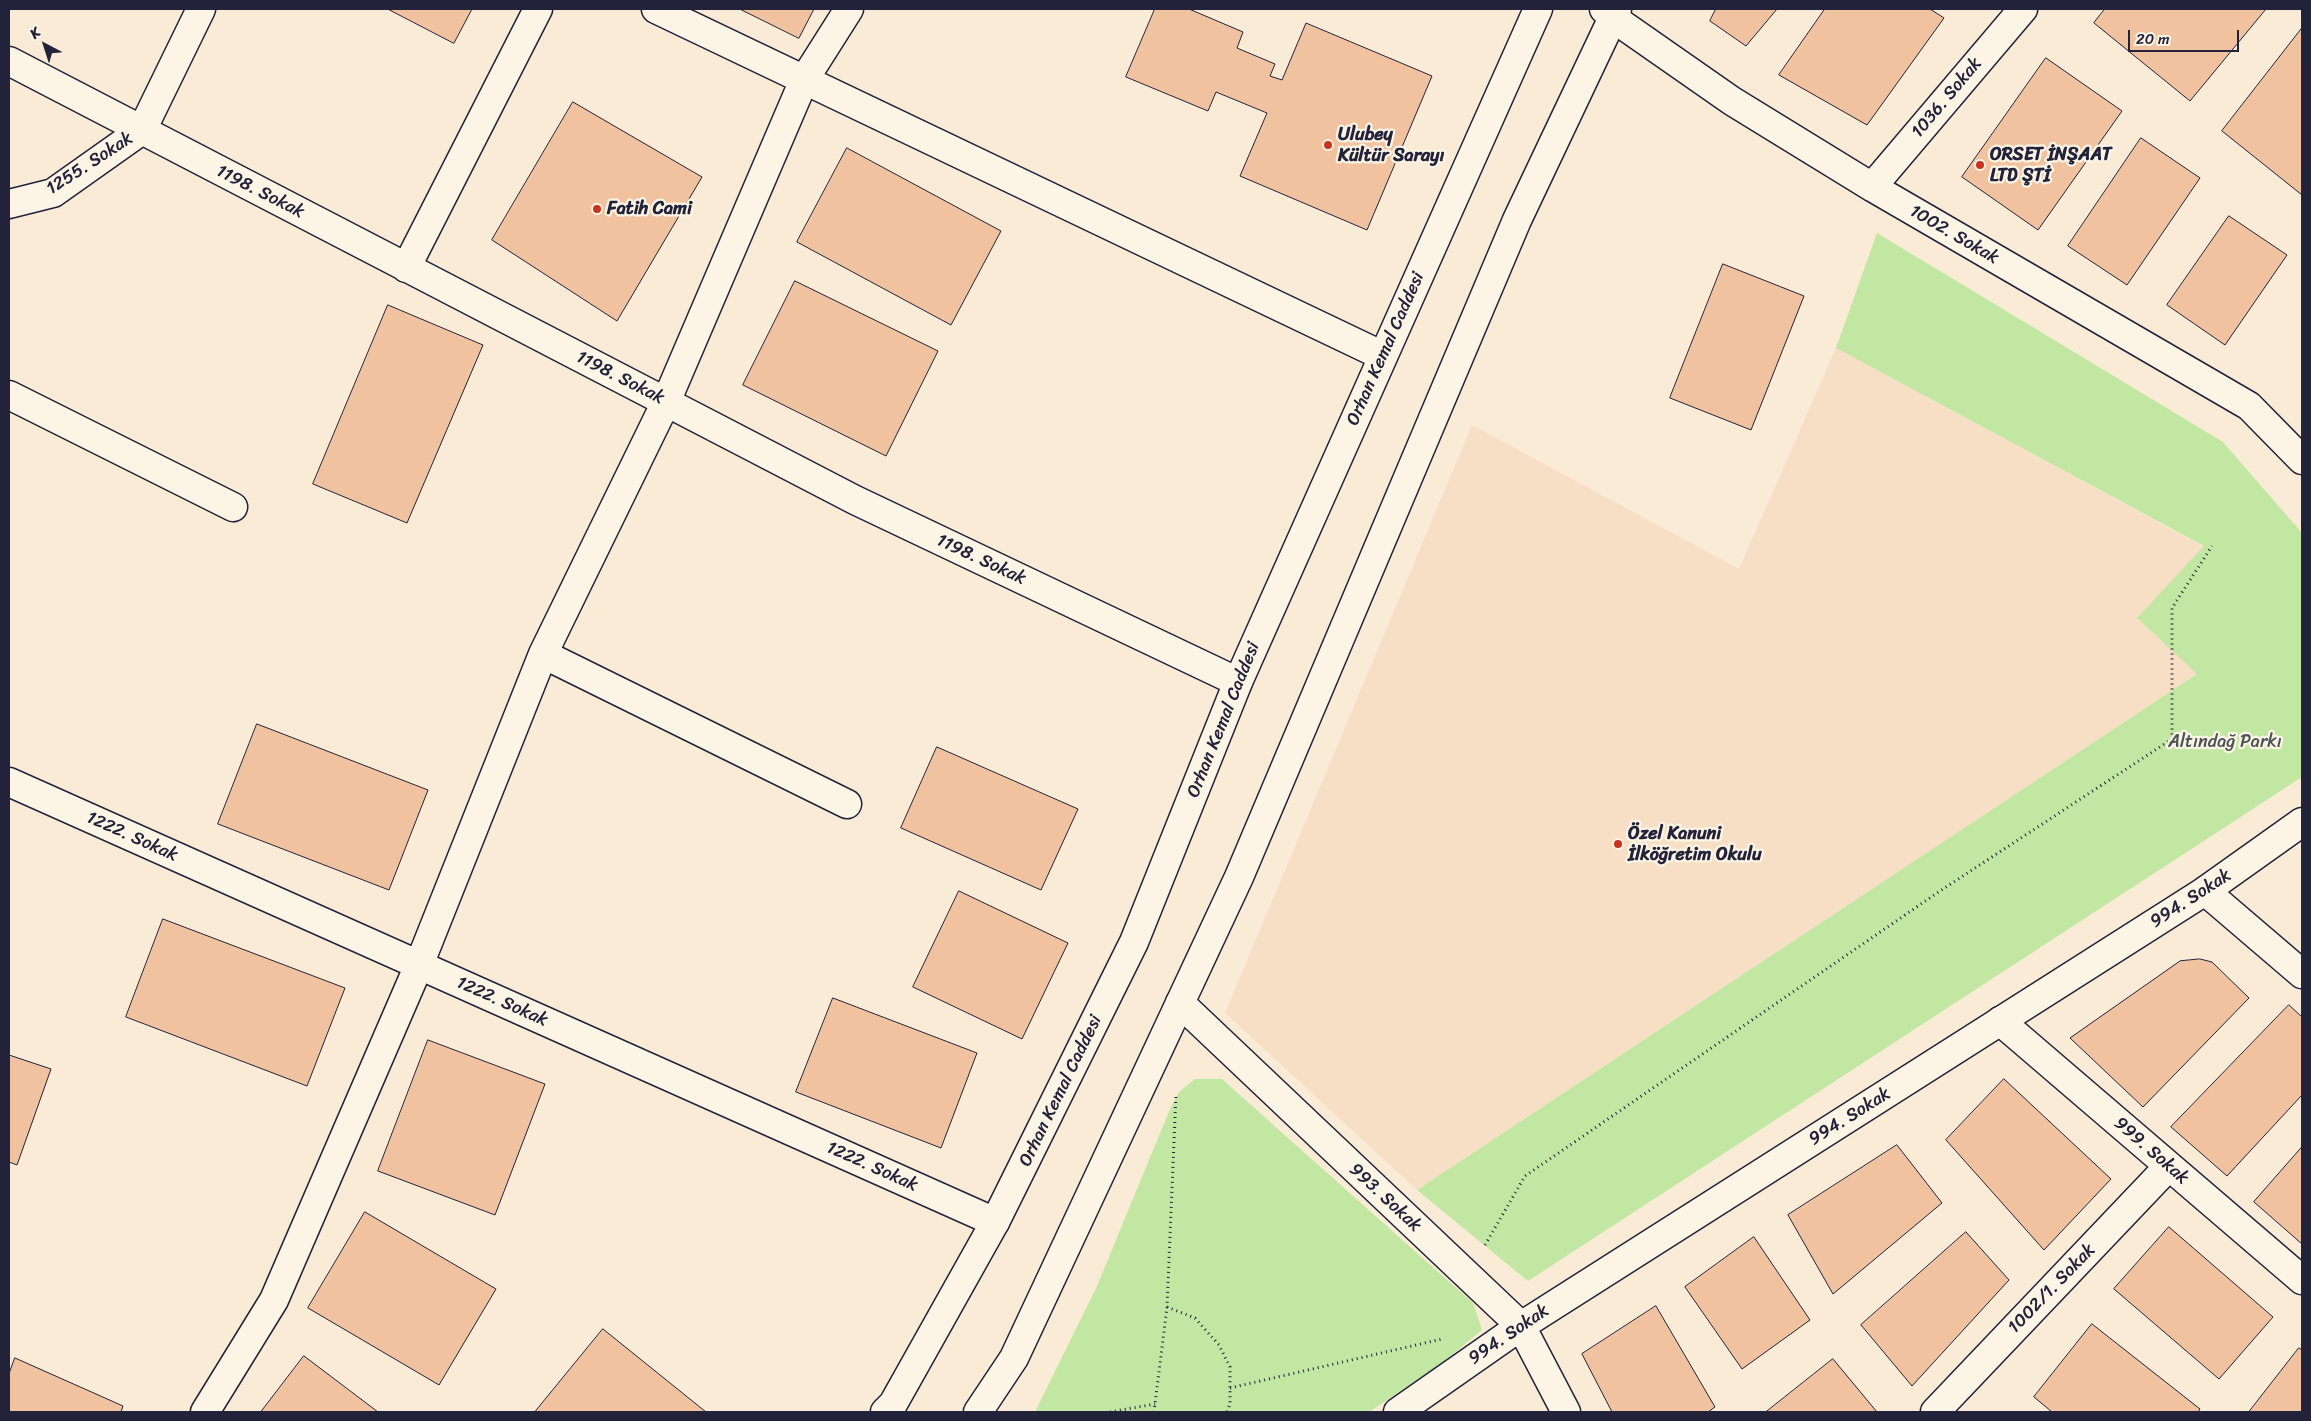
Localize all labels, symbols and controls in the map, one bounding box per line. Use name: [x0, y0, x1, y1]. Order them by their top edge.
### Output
north arrow: [20, 20, 70, 70]
scale bar: [2131, 20, 2242, 52]
text: K: [24, 21, 46, 45]
text: 20 m: [2136, 26, 2170, 52]
street label: 1036. Sokak: [1907, 54, 1987, 142]
place label: Ulubey Kültür Sarayı: [1338, 124, 1444, 166]
street label: 1255. Sokak: [43, 128, 137, 200]
marker: Ulubey Kültür Sarayı: [1322, 139, 1334, 151]
place label: ORSET İNŞAAT LTD ŞTİ: [1990, 144, 2111, 186]
marker: ORSET İNŞAAT LTD ŞTİ: [1974, 159, 1986, 171]
street label: 1198. Sokak: [212, 161, 308, 223]
place label: Fatih Cami: [607, 198, 692, 220]
street label: 1002. Sokak: [1905, 201, 2003, 269]
marker: Fatih Cami: [591, 203, 603, 215]
street label: Orhan Kemal Caddesi: [1342, 269, 1430, 429]
street label: 1198. Sokak: [572, 347, 668, 409]
street label: 1198. Sokak: [933, 530, 1029, 590]
street label: Orhan Kemal Caddesi: [1183, 639, 1265, 801]
park label: Altındağ Parkı: [2168, 731, 2282, 753]
street label: 1222. Sokak: [83, 807, 181, 867]
place label: Özel Kanuni İlköğretim Okulu: [1628, 823, 1762, 866]
marker: Özel Kanuni İlköğretim Okulu: [1612, 838, 1624, 850]
street label: 994. Sokak: [2147, 865, 2235, 933]
street label: 1222. Sokak: [453, 972, 551, 1032]
street label: Orhan Kemal Caddesi: [1015, 1012, 1107, 1170]
street label: 994. Sokak: [1805, 1083, 1895, 1151]
street label: 999. Sokak: [2109, 1113, 2193, 1189]
street label: 1222. Sokak: [823, 1137, 921, 1197]
street label: 993. Sokak: [1344, 1159, 1426, 1237]
street label: 1002/1. Sokak: [2004, 1240, 2100, 1338]
street label: 994. Sokak: [1465, 1300, 1553, 1370]

